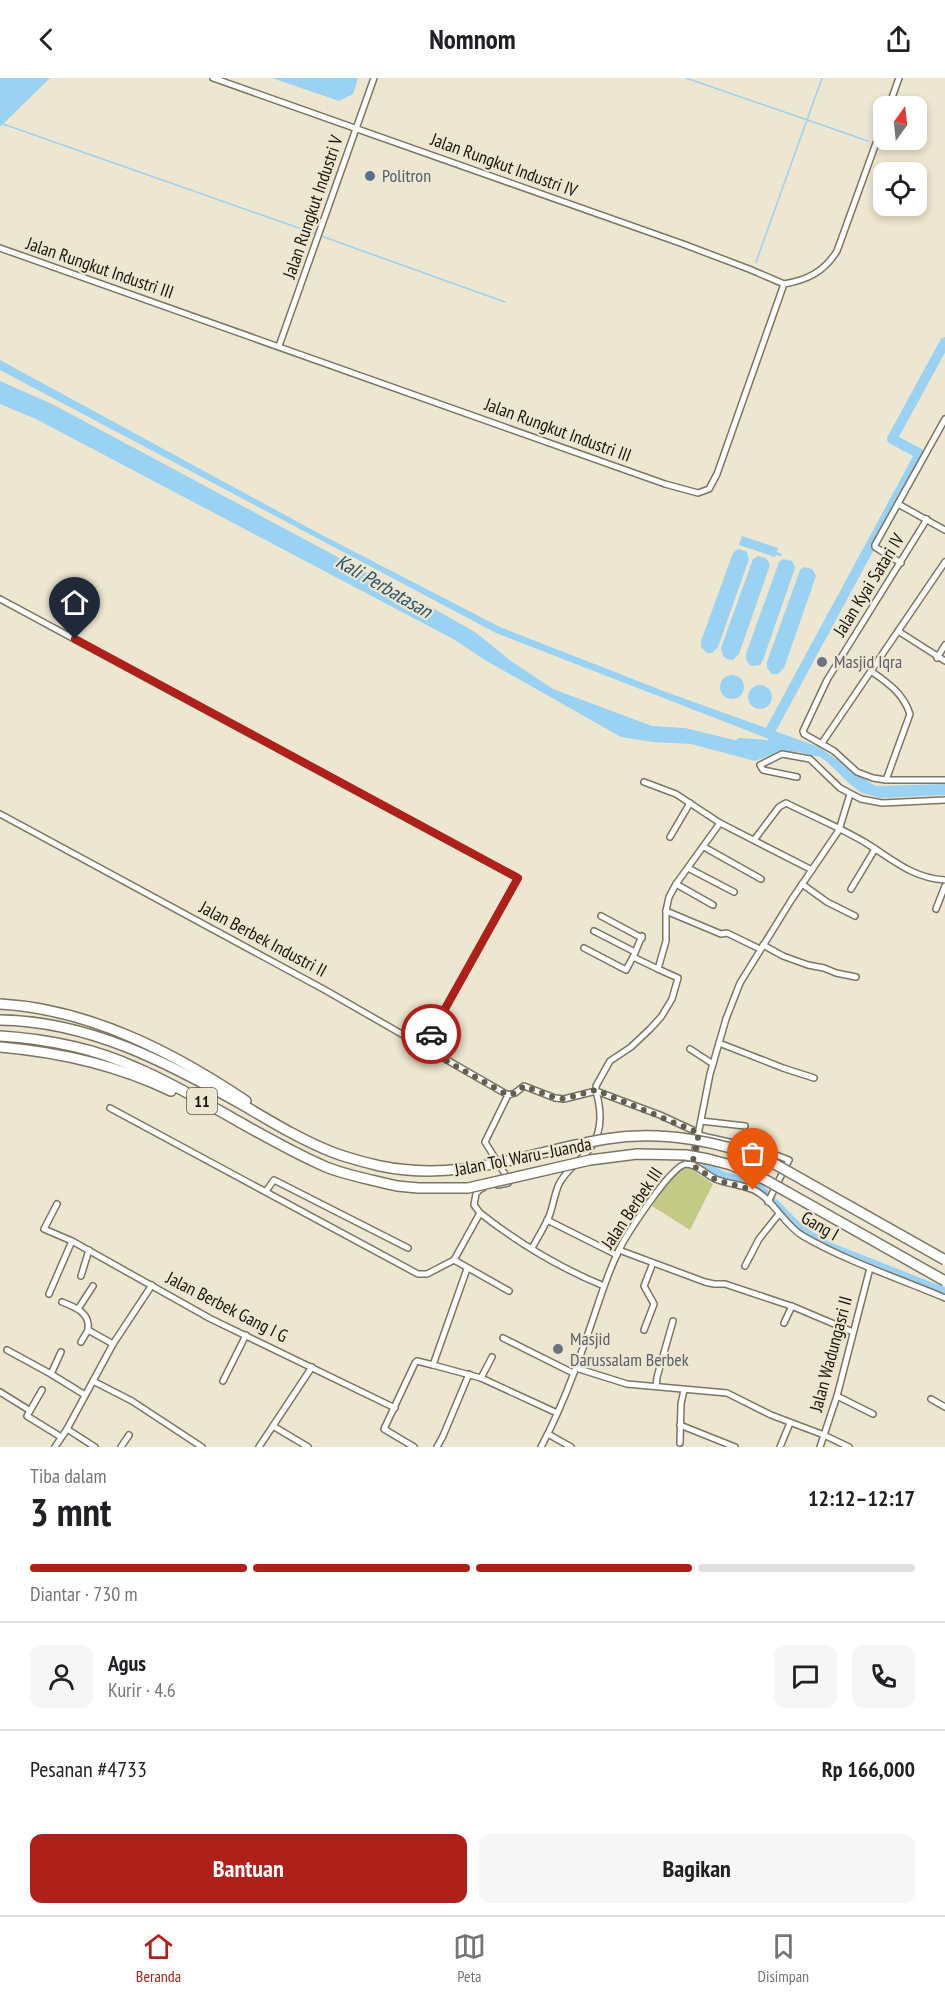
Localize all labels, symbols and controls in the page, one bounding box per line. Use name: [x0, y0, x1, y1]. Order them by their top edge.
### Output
text: Nomnom: [429, 22, 516, 56]
icon: back: [30, 23, 63, 56]
icon: share: [882, 23, 915, 56]
north arrow: [873, 96, 927, 150]
map controls: [873, 96, 927, 216]
street label: Jalan Rungkut Industri IV: [427, 127, 581, 202]
street label: Jalan Rungkut Industri V: [277, 132, 348, 282]
button: locate: [873, 162, 927, 216]
place label: Politron: [382, 164, 431, 187]
marker: Politron: [363, 169, 377, 183]
street label: Jalan Rungkut Industri III: [23, 231, 177, 304]
street label: Jalan Rungkut Industri III: [481, 392, 635, 467]
street label: Jalan Kyai Satari IV: [827, 529, 910, 641]
water label: Kali Perbatasan: [331, 548, 438, 625]
pin: [49, 577, 100, 639]
icon: home: [58, 586, 91, 619]
place label: Masjid Iqra: [834, 650, 902, 673]
marker: Masjid Iqra: [815, 655, 829, 669]
street label: Jalan Berbek Industri II: [195, 895, 331, 982]
courier: [401, 1004, 461, 1064]
icon: car: [415, 1018, 448, 1051]
road number: 11: [187, 1088, 217, 1114]
pin: [727, 1128, 778, 1190]
street label: Jalan Tol Waru–Juanda: [451, 1132, 593, 1181]
icon: bag: [736, 1137, 769, 1170]
street label: Jalan Berbek III: [595, 1162, 667, 1254]
street label: Gang I: [797, 1206, 843, 1245]
street label: Jalan Berbek Gang I G: [162, 1266, 292, 1347]
street label: Jalan Wadungasri II: [804, 1294, 857, 1415]
place label: Masjid Darussalam Berbek: [570, 1327, 689, 1371]
marker: Masjid Darussalam Berbek: [551, 1342, 565, 1356]
text: Tiba dalam: [30, 1463, 107, 1489]
text: 12:12–12:17: [808, 1484, 915, 1512]
text: 3 mnt: [30, 1486, 111, 1537]
text: Diantar · 730 m: [30, 1581, 138, 1607]
button: person: [30, 1645, 93, 1708]
button: chat: [774, 1645, 837, 1708]
button: phone: [852, 1645, 915, 1708]
text: Agus: [108, 1649, 146, 1677]
text: Kurir · 4.6: [108, 1677, 176, 1703]
text: Pesanan #4733: [30, 1755, 147, 1783]
text: Rp 166,000: [822, 1755, 915, 1783]
button: Bantuan: [30, 1834, 467, 1903]
button: Bagikan: [479, 1834, 915, 1903]
tab: Beranda: [136, 1930, 181, 1986]
tab: Peta: [453, 1930, 486, 1986]
tab: Disimpan: [758, 1930, 809, 1986]

